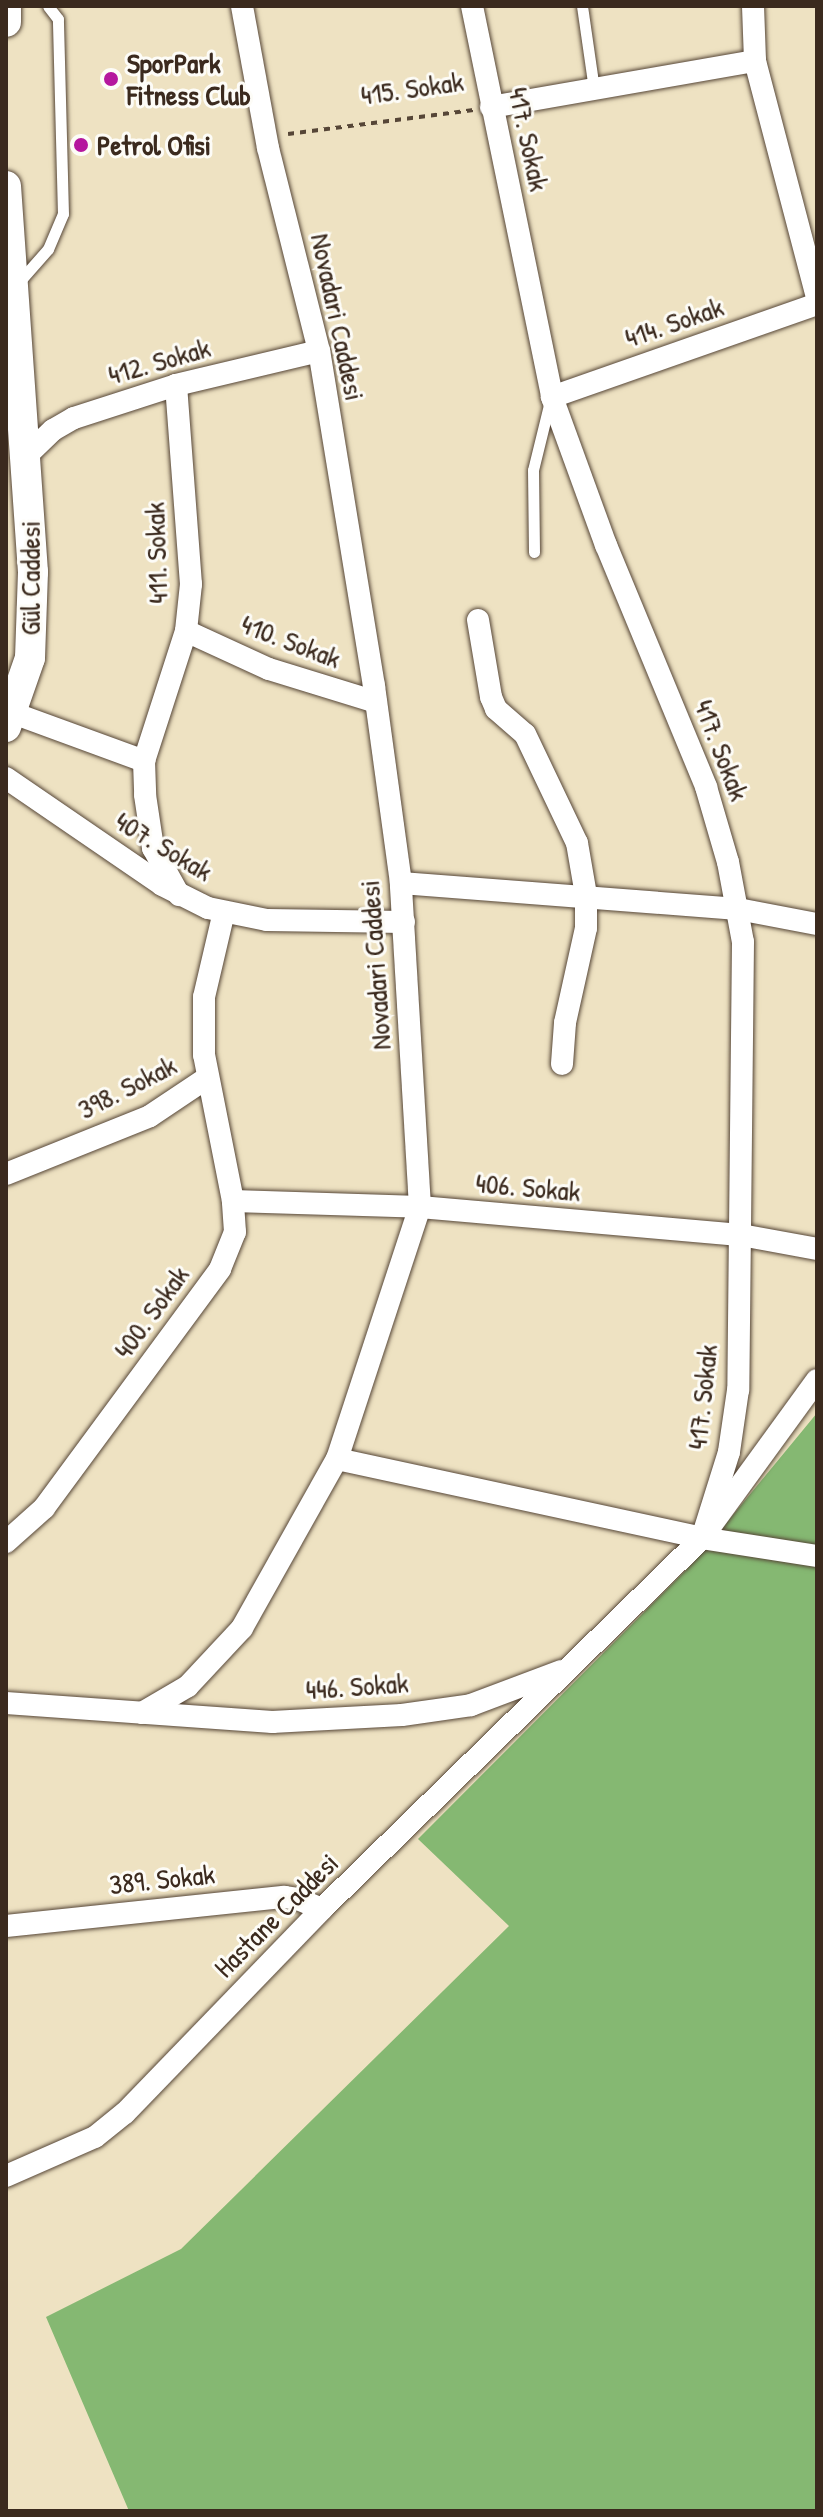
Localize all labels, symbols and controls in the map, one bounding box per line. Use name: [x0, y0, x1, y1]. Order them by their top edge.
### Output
place label: SporPark Fitness Club: [127, 46, 251, 112]
street label: 415. Sokak: [359, 64, 465, 112]
marker: SporPark Fitness Club: [102, 70, 120, 88]
street label: 417. Sokak: [502, 84, 556, 194]
place label: Petrol Ofisi: [97, 128, 211, 162]
marker: Petrol Ofisi: [72, 136, 90, 154]
street label: Novadari Caddesi: [304, 230, 372, 404]
street label: 414. Sokak: [620, 290, 728, 354]
street label: 412. Sokak: [104, 330, 214, 392]
street label: 411. Sokak: [137, 502, 175, 604]
street label: Gül Caddesi: [13, 521, 47, 635]
street label: 410. Sokak: [236, 607, 346, 675]
street label: 417. Sokak: [687, 695, 757, 805]
street label: 407. Sokak: [109, 804, 219, 888]
street label: Novadari Caddesi: [352, 879, 398, 1051]
street label: 398. Sokak: [72, 1048, 182, 1126]
street label: 406. Sokak: [474, 1166, 582, 1208]
street label: 400. Sokak: [106, 1259, 196, 1365]
street label: 417. Sokak: [680, 1343, 724, 1451]
street label: 446. Sokak: [304, 1666, 410, 1706]
street label: Hastane Caddesi: [207, 1846, 345, 1984]
street label: 389. Sokak: [108, 1857, 216, 1901]

